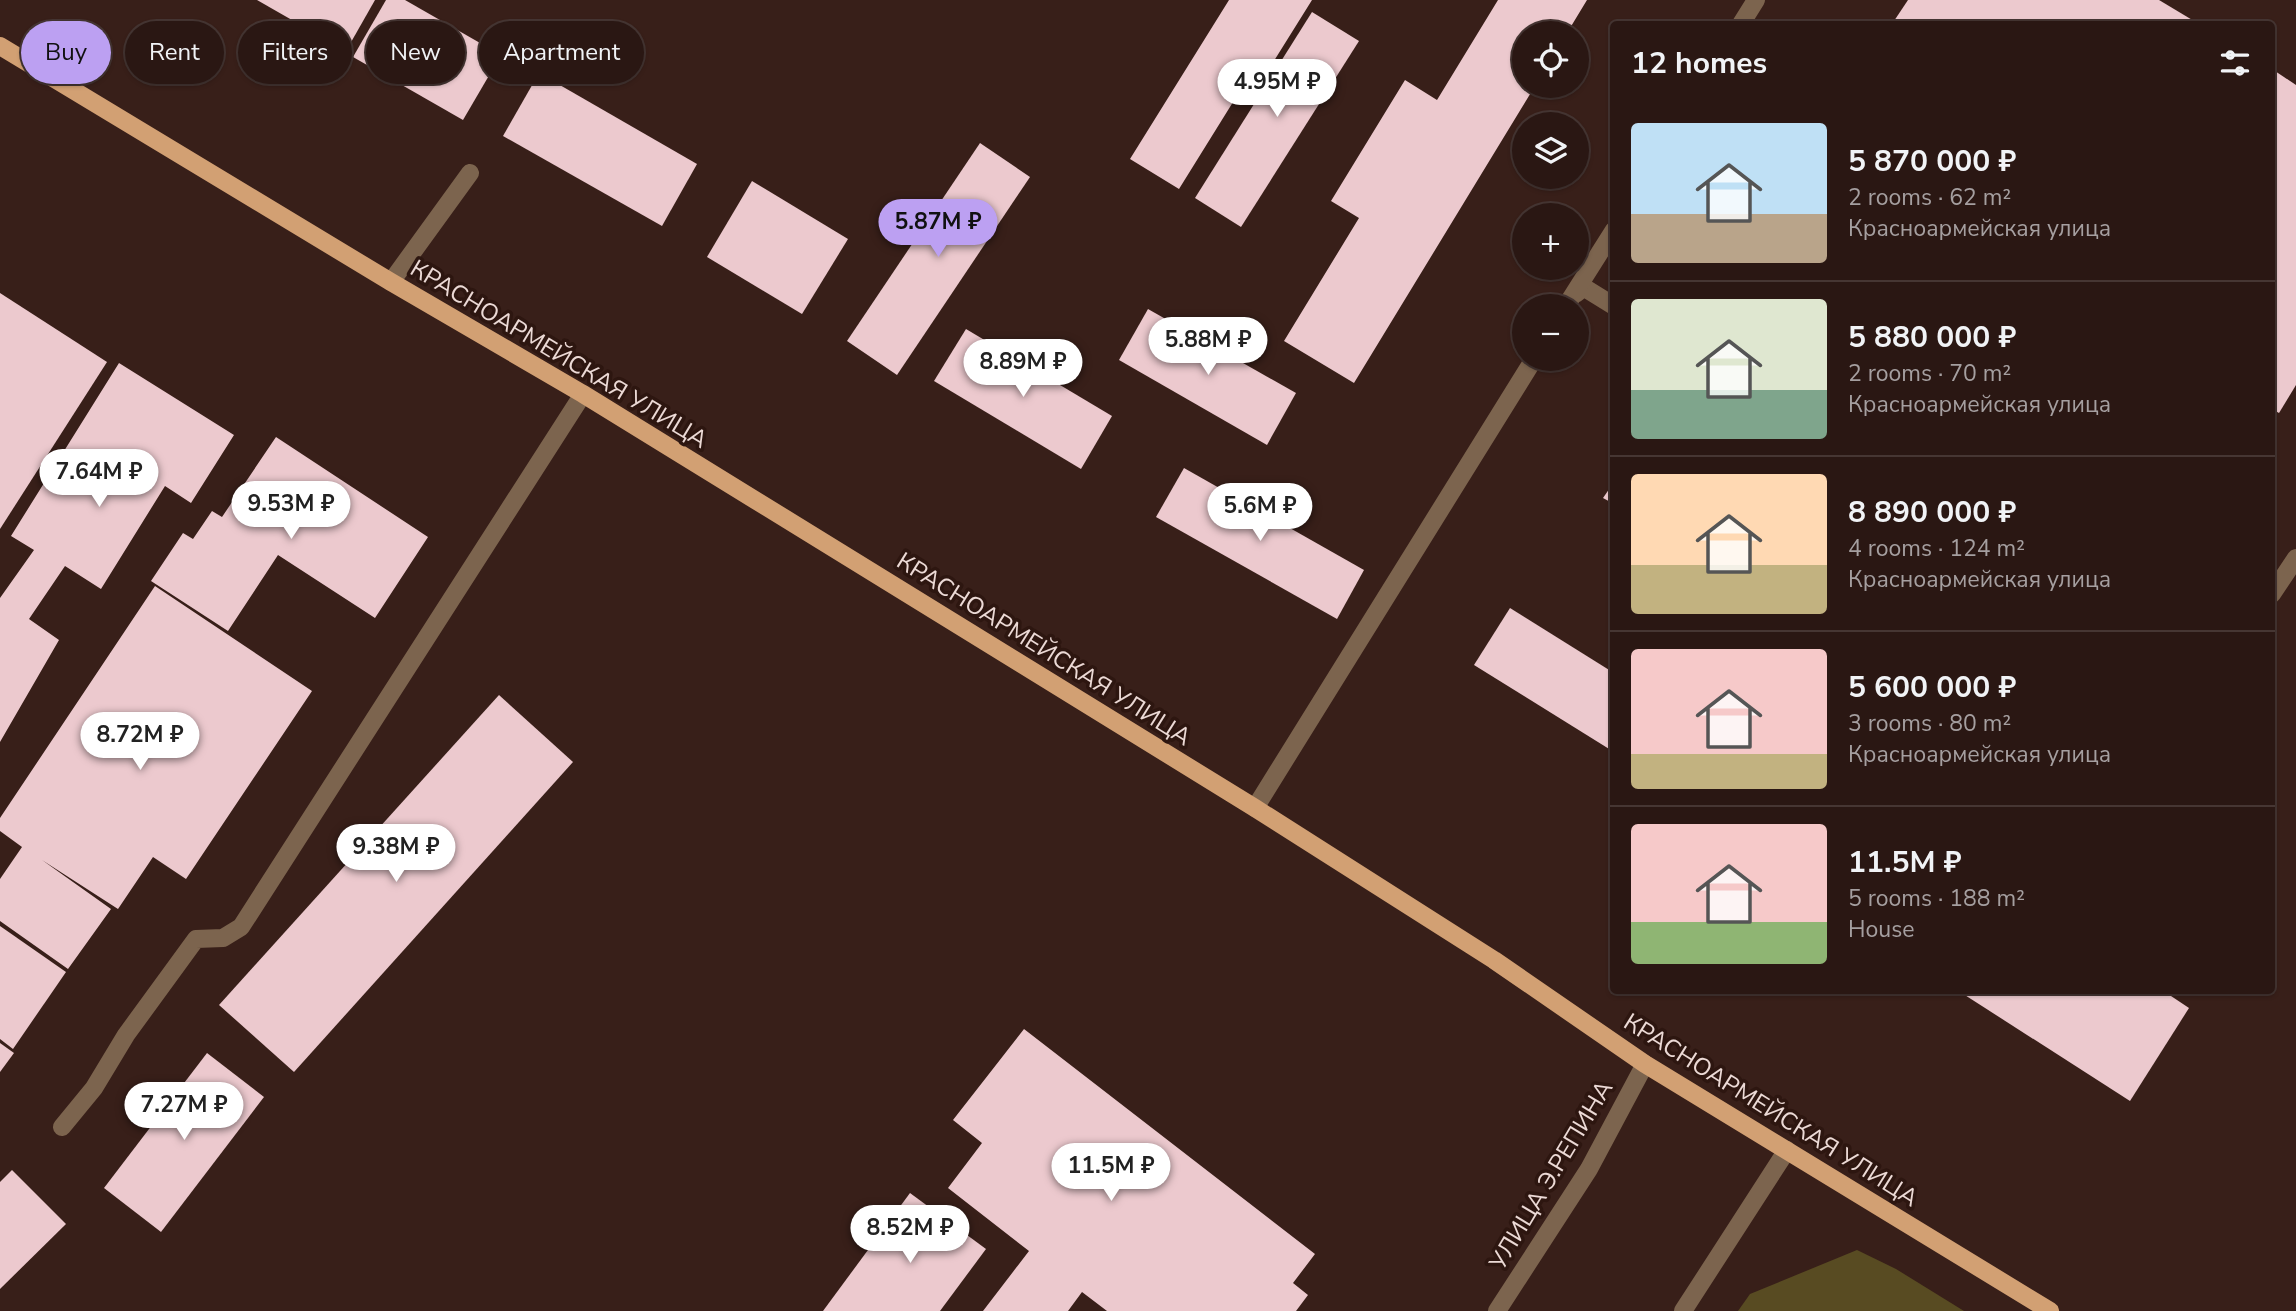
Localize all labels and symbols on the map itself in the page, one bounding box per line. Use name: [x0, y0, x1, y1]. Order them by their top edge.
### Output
pin: 4.95M ₽: [1212, 60, 1342, 119]
pin: 5.87M ₽: [873, 200, 1003, 259]
street label: КРАСНОАРМЕЙСКАЯ УЛИЦА: [404, 252, 714, 456]
pin: 5.88M ₽: [1143, 318, 1273, 377]
pin: 8.89M ₽: [958, 340, 1088, 399]
pin: 7.64M ₽: [34, 449, 164, 509]
pin: 9.53M ₽: [226, 482, 356, 541]
pin: 5.6M ₽: [1203, 484, 1317, 543]
street label: КРАСНОАРМЕЙСКАЯ УЛИЦА: [891, 545, 1198, 753]
pin: 8.72M ₽: [75, 712, 205, 772]
pin: 9.38M ₽: [331, 824, 461, 884]
street label: КРАСНОАРМЕЙСКАЯ УЛИЦА: [1618, 1006, 1925, 1214]
street label: УЛИЦА Э.РЕПИНА: [1481, 1074, 1620, 1276]
pin: 7.27M ₽: [119, 1082, 249, 1142]
pin: 11.5M ₽: [1046, 1144, 1176, 1203]
pin: 8.52M ₽: [845, 1206, 975, 1265]

